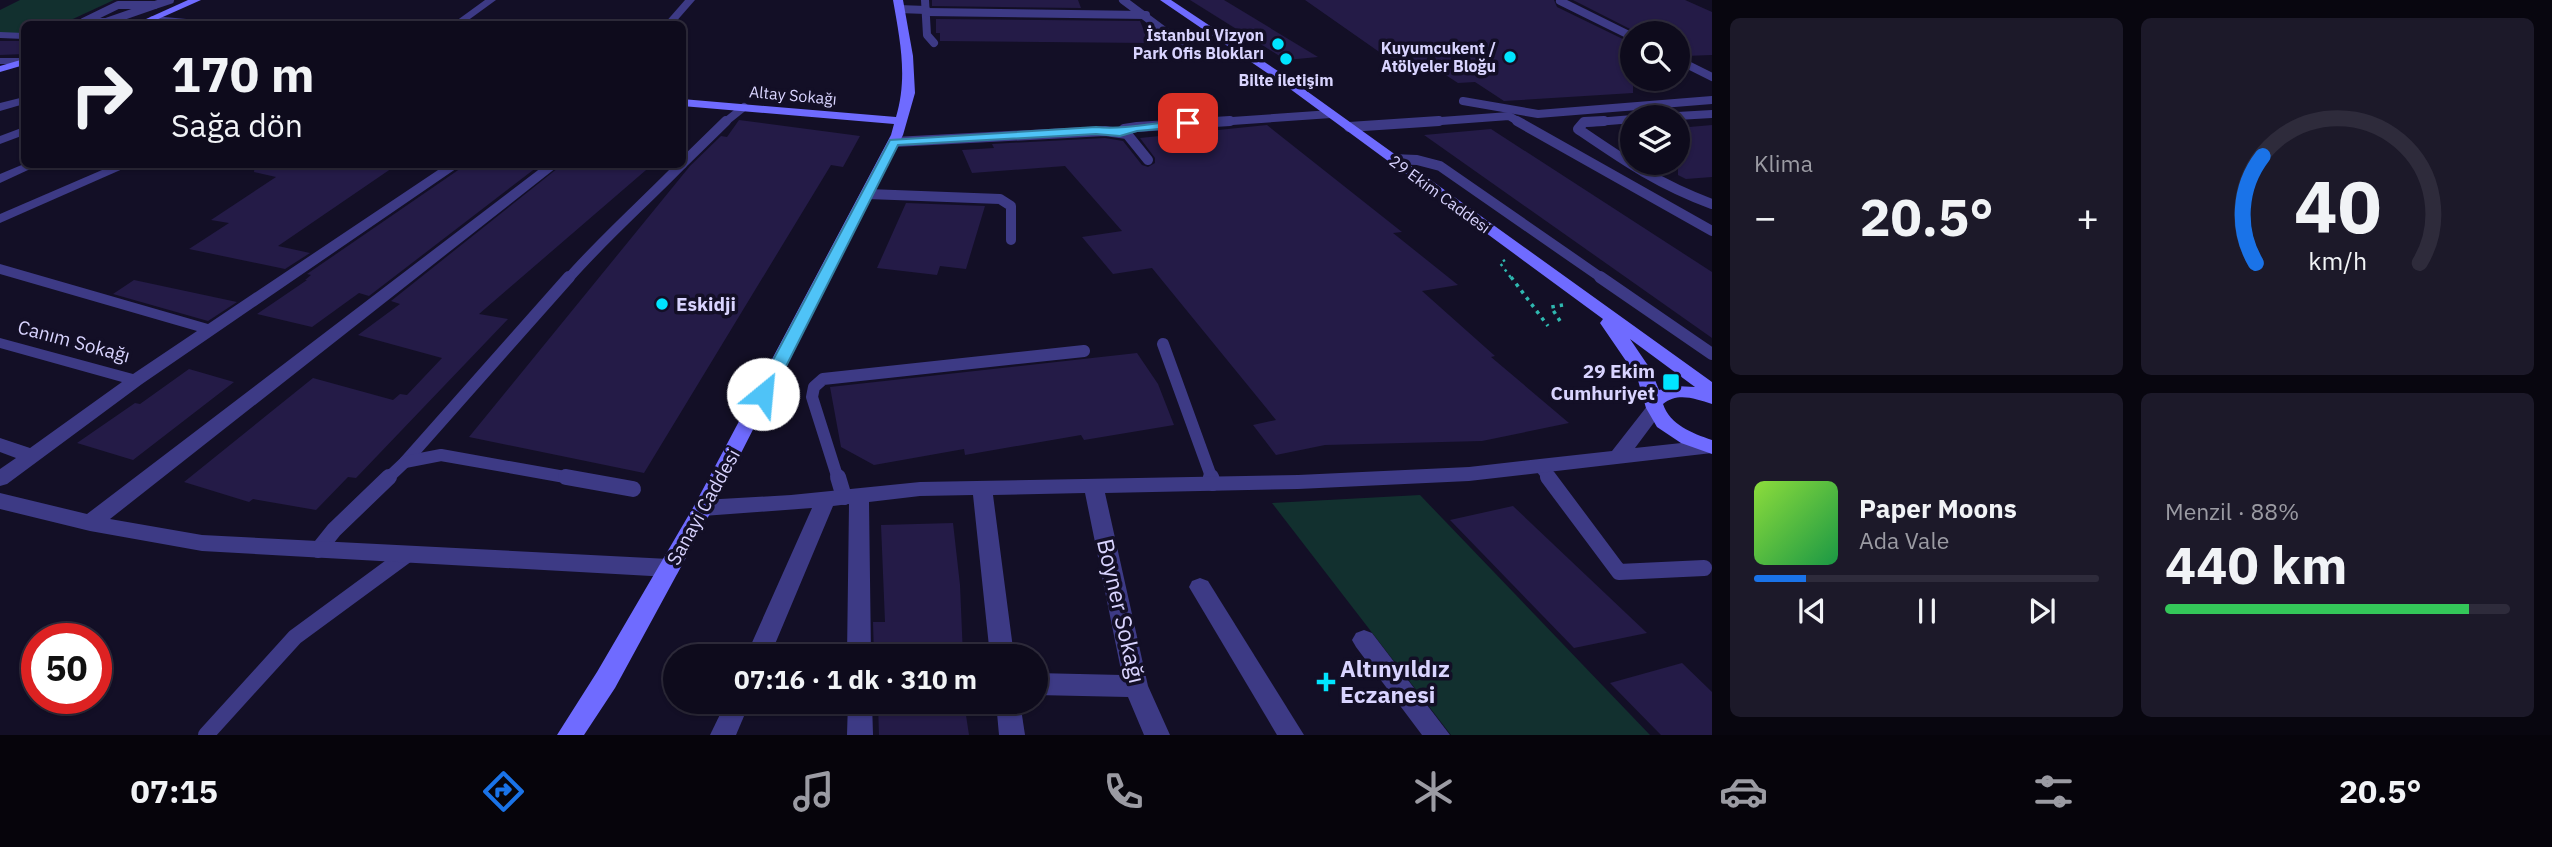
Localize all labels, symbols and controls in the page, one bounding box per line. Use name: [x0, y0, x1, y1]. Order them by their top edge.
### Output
map controls: [1620, 21, 1690, 175]
button: search: [1620, 21, 1690, 91]
place label: İstanbul Vizyon Park Ofis Blokları: [1133, 25, 1264, 63]
marker: İstanbul Vizyon Park Ofis Blokları: [1270, 36, 1286, 52]
place label: Kuyumcukent / Atölyeler Bloğu: [1381, 38, 1496, 76]
text: 170 m: [171, 42, 315, 105]
icon: right: [56, 49, 147, 140]
marker: Kuyumcukent / Atölyeler Bloğu: [1502, 49, 1518, 65]
marker: Bilte iletişim: [1278, 51, 1294, 67]
place label: Bilte iletişim: [1239, 70, 1333, 90]
street label: Altay Sokağı: [748, 81, 838, 109]
pin: [1158, 93, 1218, 153]
text: Sağa dön: [171, 104, 303, 146]
icon: arrive: [1169, 104, 1207, 142]
button: layers: [1620, 105, 1690, 175]
text: Klima: [1754, 148, 1813, 178]
street label: 29 Ekim Caddesi: [1386, 151, 1494, 237]
text: 40: [2294, 158, 2381, 253]
text: 20.5°: [1859, 183, 1994, 250]
text: −: [1754, 192, 1777, 241]
text: +: [2076, 192, 2099, 241]
text: km/h: [2308, 243, 2367, 276]
place label: Eskidji: [676, 292, 736, 316]
marker: Eskidji: [654, 296, 670, 312]
street label: Canım Sokağı: [15, 315, 133, 367]
position arrow: [726, 357, 800, 431]
place label: 29 Ekim Cumhuriyet: [1551, 359, 1655, 405]
marker: 29 Ekim Cumhuriyet: [1661, 372, 1681, 392]
street label: Sanayi Caddesi: [661, 445, 745, 569]
text: Paper Moons: [1859, 491, 2017, 525]
text: Menzil · 88%: [2165, 496, 2299, 526]
text: Ada Vale: [1859, 525, 1949, 555]
text: 440 km: [2165, 531, 2347, 598]
street label: Boyner Sokağı: [1091, 536, 1153, 686]
icon: previous: [1793, 592, 1831, 630]
icon: pause: [1908, 592, 1946, 630]
icon: next: [2023, 592, 2061, 630]
speed limit sign: 50: [21, 623, 112, 714]
place label: Altınyıldız Eczanesi: [1340, 653, 1450, 709]
text: 07:16 · 1 dk · 310 m: [734, 662, 977, 696]
marker: Altınyıldız Eczanesi: [1318, 674, 1334, 690]
icon: directions: [479, 767, 528, 816]
icon: music: [789, 767, 838, 816]
icon: phone: [1099, 767, 1148, 816]
icon: climate: [1409, 767, 1458, 816]
icon: car: [1719, 767, 1768, 816]
icon: filters: [2029, 767, 2078, 816]
text: 07:15: [131, 770, 218, 812]
text: 20.5°: [2339, 770, 2421, 812]

